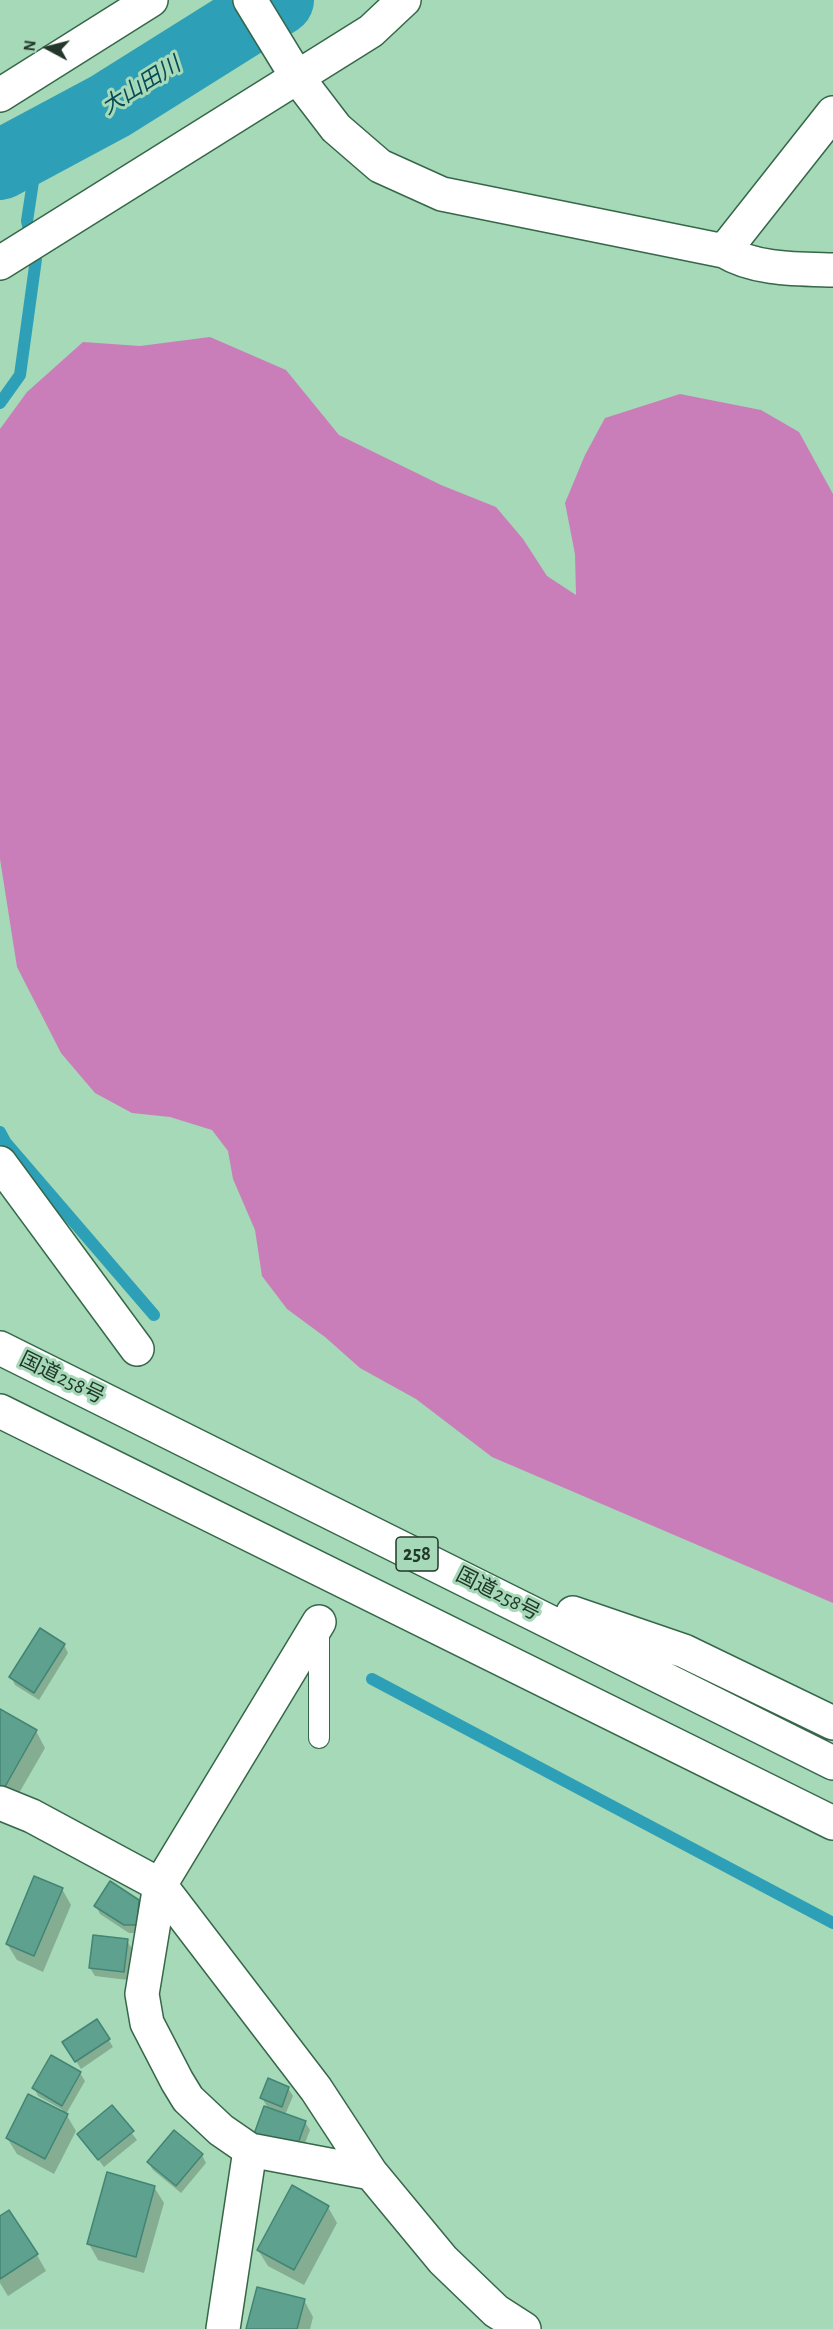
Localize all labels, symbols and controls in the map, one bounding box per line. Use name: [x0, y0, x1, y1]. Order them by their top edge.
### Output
north arrow: [18, 18, 78, 78]
text: N: [22, 39, 39, 52]
water label: 大山田川: [97, 51, 185, 121]
street label: 国道258号: [15, 1347, 109, 1409]
road number: 258: [396, 1537, 438, 1571]
street label: 国道258号: [452, 1562, 544, 1626]

